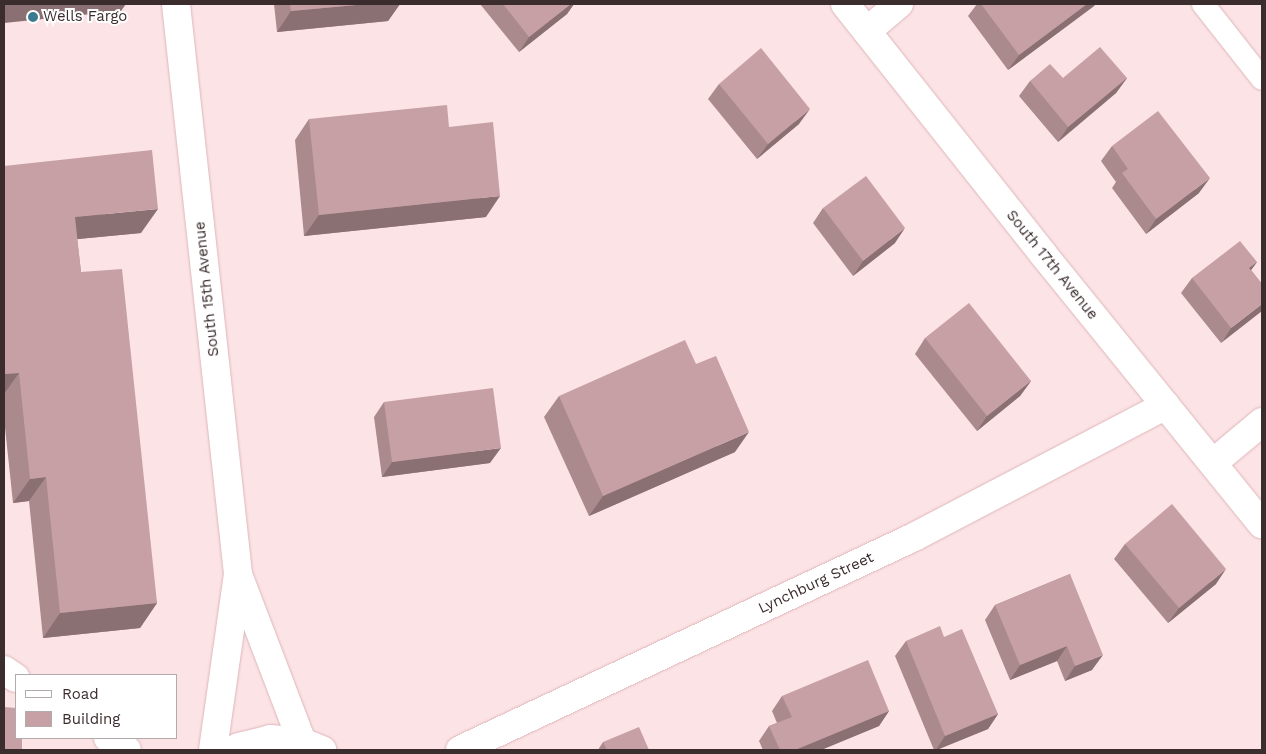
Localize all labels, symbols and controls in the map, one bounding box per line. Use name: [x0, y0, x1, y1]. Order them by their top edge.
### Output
place label: Wells Fargo: [43, 8, 127, 26]
marker: Wells Fargo: [27, 11, 39, 23]
street label: South 17th Avenue: [1002, 206, 1102, 324]
street label: South 15th Avenue: [191, 220, 223, 358]
street label: Lynchburg Street: [756, 548, 876, 618]
legend: [15, 674, 178, 739]
text: Road: [62, 685, 99, 703]
text: Building: [62, 710, 120, 728]

